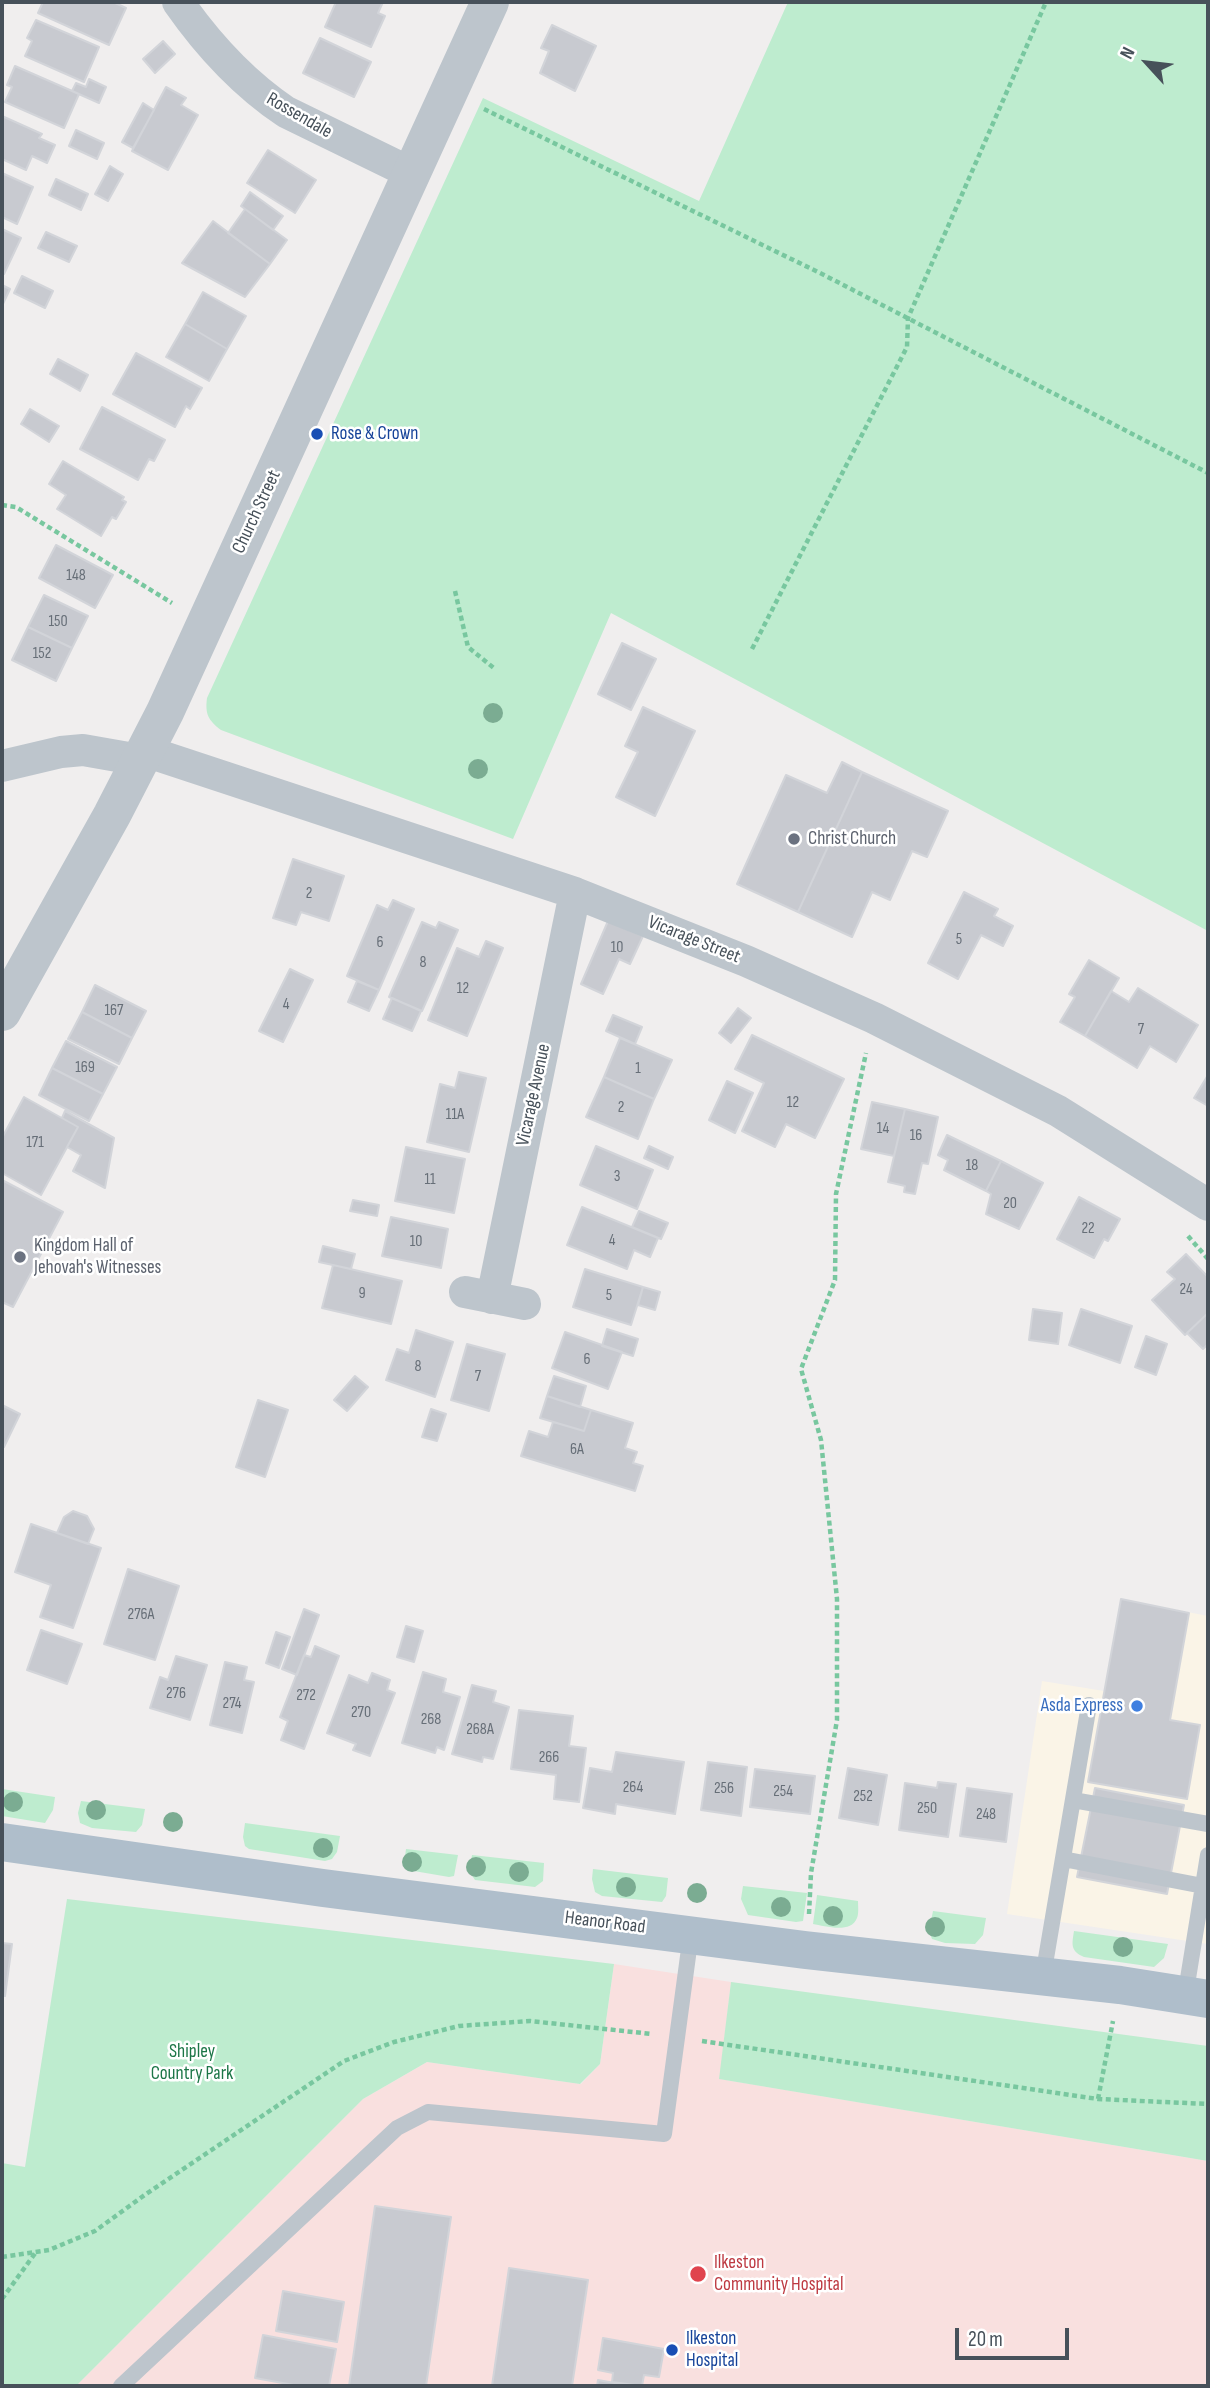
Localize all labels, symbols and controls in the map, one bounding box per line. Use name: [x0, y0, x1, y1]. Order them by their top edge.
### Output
north arrow: [1112, 28, 1182, 98]
text: N: [1115, 43, 1140, 63]
street label: Rossendale: [262, 88, 336, 144]
place label: Rose & Crown: [331, 423, 418, 445]
marker: Rose & Crown: [309, 426, 325, 442]
street label: Church Street: [228, 467, 286, 557]
house number: 148: [66, 566, 86, 586]
house number: 150: [48, 612, 68, 632]
house number: 152: [33, 644, 51, 664]
place label: Christ Church: [808, 828, 896, 850]
marker: Christ Church: [786, 831, 802, 847]
house number: 2: [306, 884, 312, 904]
street label: Vicarage Street: [645, 911, 743, 969]
house number: 5: [956, 930, 962, 950]
house number: 6: [376, 933, 384, 953]
house number: 10: [611, 938, 623, 958]
house number: 8: [419, 953, 427, 973]
house number: 12: [457, 979, 469, 999]
house number: 4: [283, 995, 289, 1015]
house number: 167: [104, 1001, 124, 1021]
house number: 7: [1138, 1020, 1144, 1040]
street label: Vicarage Avenue: [512, 1042, 556, 1148]
house number: 169: [75, 1058, 95, 1078]
house number: 1: [635, 1059, 641, 1079]
house number: 12: [787, 1093, 799, 1113]
house number: 2: [618, 1098, 624, 1118]
house number: 11A: [446, 1105, 464, 1125]
house number: 14: [877, 1119, 889, 1139]
house number: 16: [910, 1126, 922, 1146]
house number: 171: [26, 1133, 44, 1153]
house number: 18: [966, 1156, 978, 1176]
house number: 3: [614, 1167, 620, 1187]
house number: 11: [424, 1170, 436, 1190]
house number: 20: [1003, 1194, 1017, 1214]
house number: 22: [1081, 1219, 1095, 1239]
house number: 4: [609, 1231, 615, 1251]
house number: 10: [410, 1232, 422, 1252]
place label: Kingdom Hall of Jehovah's Witnesses: [34, 1235, 161, 1279]
marker: Kingdom Hall of Jehovah's Witnesses: [12, 1249, 28, 1265]
house number: 24: [1179, 1280, 1193, 1300]
house number: 9: [358, 1284, 366, 1304]
house number: 5: [606, 1286, 612, 1306]
house number: 6: [583, 1350, 591, 1370]
house number: 8: [414, 1357, 422, 1377]
house number: 7: [475, 1367, 481, 1387]
house number: 6A: [570, 1440, 584, 1460]
house number: 276A: [128, 1605, 154, 1625]
house number: 276: [166, 1684, 186, 1704]
house number: 272: [296, 1686, 316, 1706]
house number: 274: [223, 1694, 241, 1714]
place label: Asda Express: [1041, 1695, 1123, 1717]
marker: Asda Express: [1129, 1698, 1145, 1714]
house number: 270: [351, 1703, 371, 1723]
house number: 268: [421, 1710, 441, 1730]
house number: 268A: [466, 1720, 494, 1740]
house number: 266: [539, 1748, 559, 1768]
house number: 264: [623, 1778, 643, 1798]
house number: 256: [714, 1779, 734, 1799]
house number: 254: [773, 1782, 793, 1802]
house number: 252: [853, 1787, 873, 1807]
house number: 250: [917, 1799, 937, 1819]
house number: 248: [976, 1805, 996, 1825]
street label: Heanor Road: [564, 1907, 646, 1939]
park label: Shipley Country Park: [151, 2041, 233, 2085]
place label: Ilkeston Community Hospital: [714, 2252, 843, 2296]
marker: Ilkeston Community Hospital: [688, 2264, 708, 2284]
scale bar: [958, 2314, 1072, 2358]
text: 20 m: [968, 2327, 1003, 2352]
place label: Ilkeston Hospital: [686, 2328, 738, 2372]
marker: Ilkeston Hospital: [664, 2342, 680, 2358]

